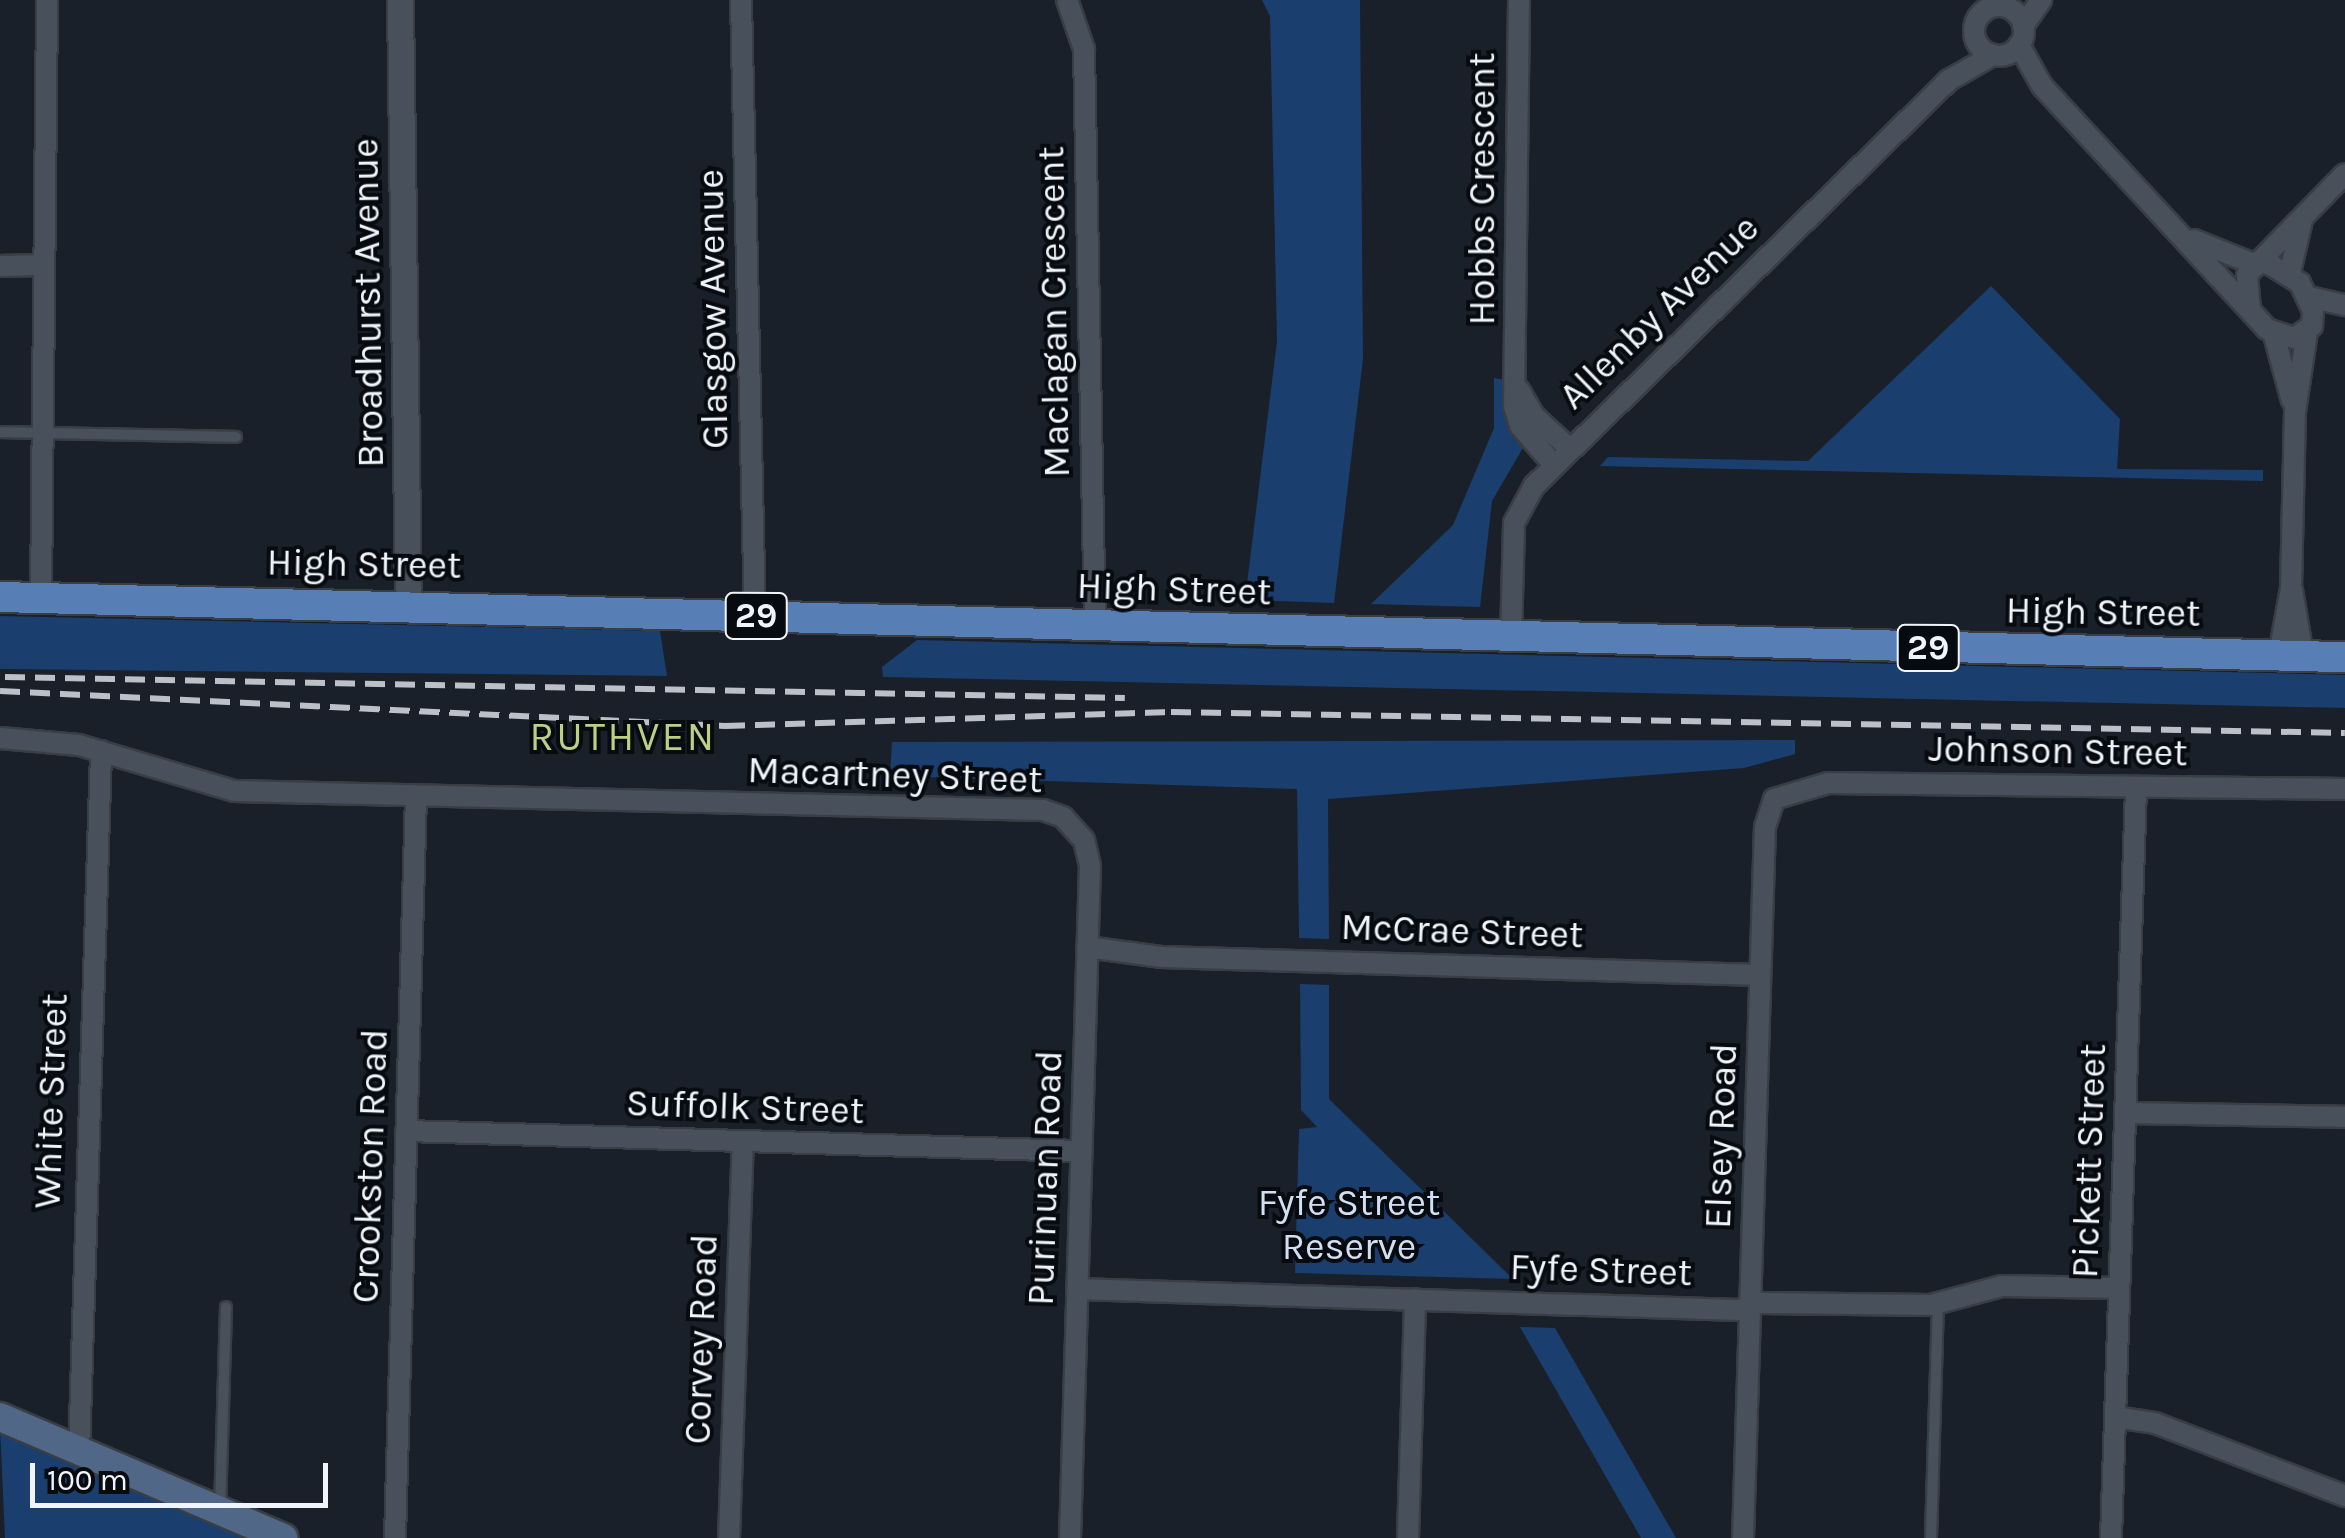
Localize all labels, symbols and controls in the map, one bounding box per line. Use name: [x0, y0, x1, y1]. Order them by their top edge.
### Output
street label: Hobbs Crescent: [1459, 52, 1505, 326]
street label: Broadhurst Avenue: [342, 138, 394, 468]
street label: Maclagan Crescent: [1028, 146, 1080, 478]
street label: Glasgow Avenue: [688, 169, 738, 449]
street label: Allenby Avenue: [1550, 205, 1768, 419]
street label: High Street: [266, 540, 462, 588]
street label: High Street: [1076, 563, 1272, 615]
road number: 29: [724, 586, 788, 646]
street label: High Street: [2005, 588, 2201, 636]
road number: 29: [1896, 618, 1960, 678]
district label: RUTHVEN: [529, 713, 717, 761]
street label: Johnson Street: [1928, 726, 2188, 776]
street label: Macartney Street: [747, 747, 1043, 803]
street label: McCrae Street: [1340, 904, 1584, 958]
street label: White Street: [24, 993, 78, 1209]
street label: Crookston Road: [342, 1028, 398, 1304]
street label: Elsey Road: [1695, 1042, 1747, 1230]
street label: Pickett Street: [2062, 1043, 2116, 1279]
street label: Purinuan Road: [1018, 1050, 1072, 1306]
street label: Suffolk Street: [625, 1080, 865, 1134]
park label: Fyfe Street Reserve: [1258, 1180, 1440, 1270]
street label: Corvey Road: [675, 1233, 727, 1445]
street label: Fyfe Street: [1509, 1244, 1693, 1296]
scale bar: [35, 1443, 332, 1505]
text: 100 m: [47, 1462, 128, 1498]

